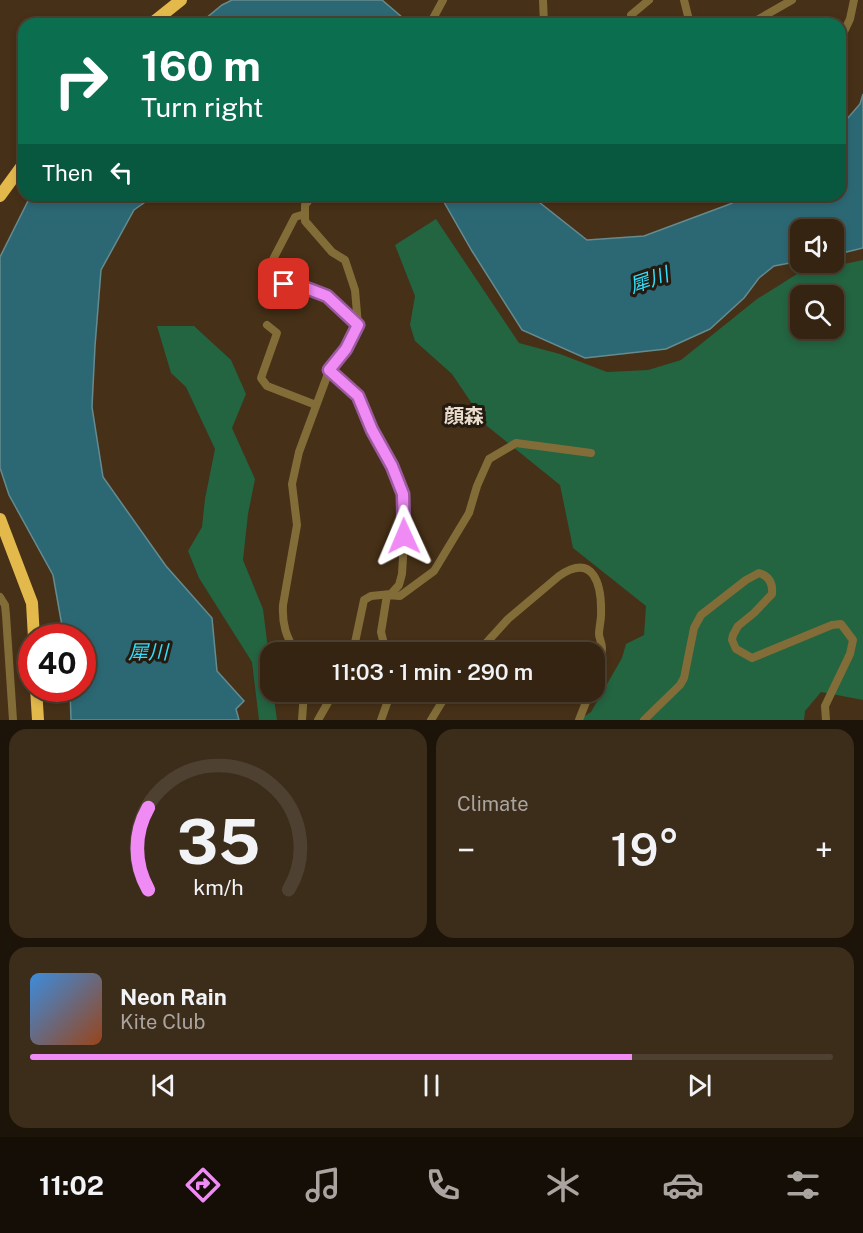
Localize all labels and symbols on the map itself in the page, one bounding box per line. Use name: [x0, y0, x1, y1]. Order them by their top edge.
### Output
pin: [258, 258, 309, 309]
water label: 犀川: [626, 261, 674, 298]
district label: 顔森: [444, 404, 484, 428]
position arrow: [372, 504, 436, 568]
speed limit sign: 40: [18, 624, 96, 702]
water label: 犀川: [128, 640, 170, 664]

